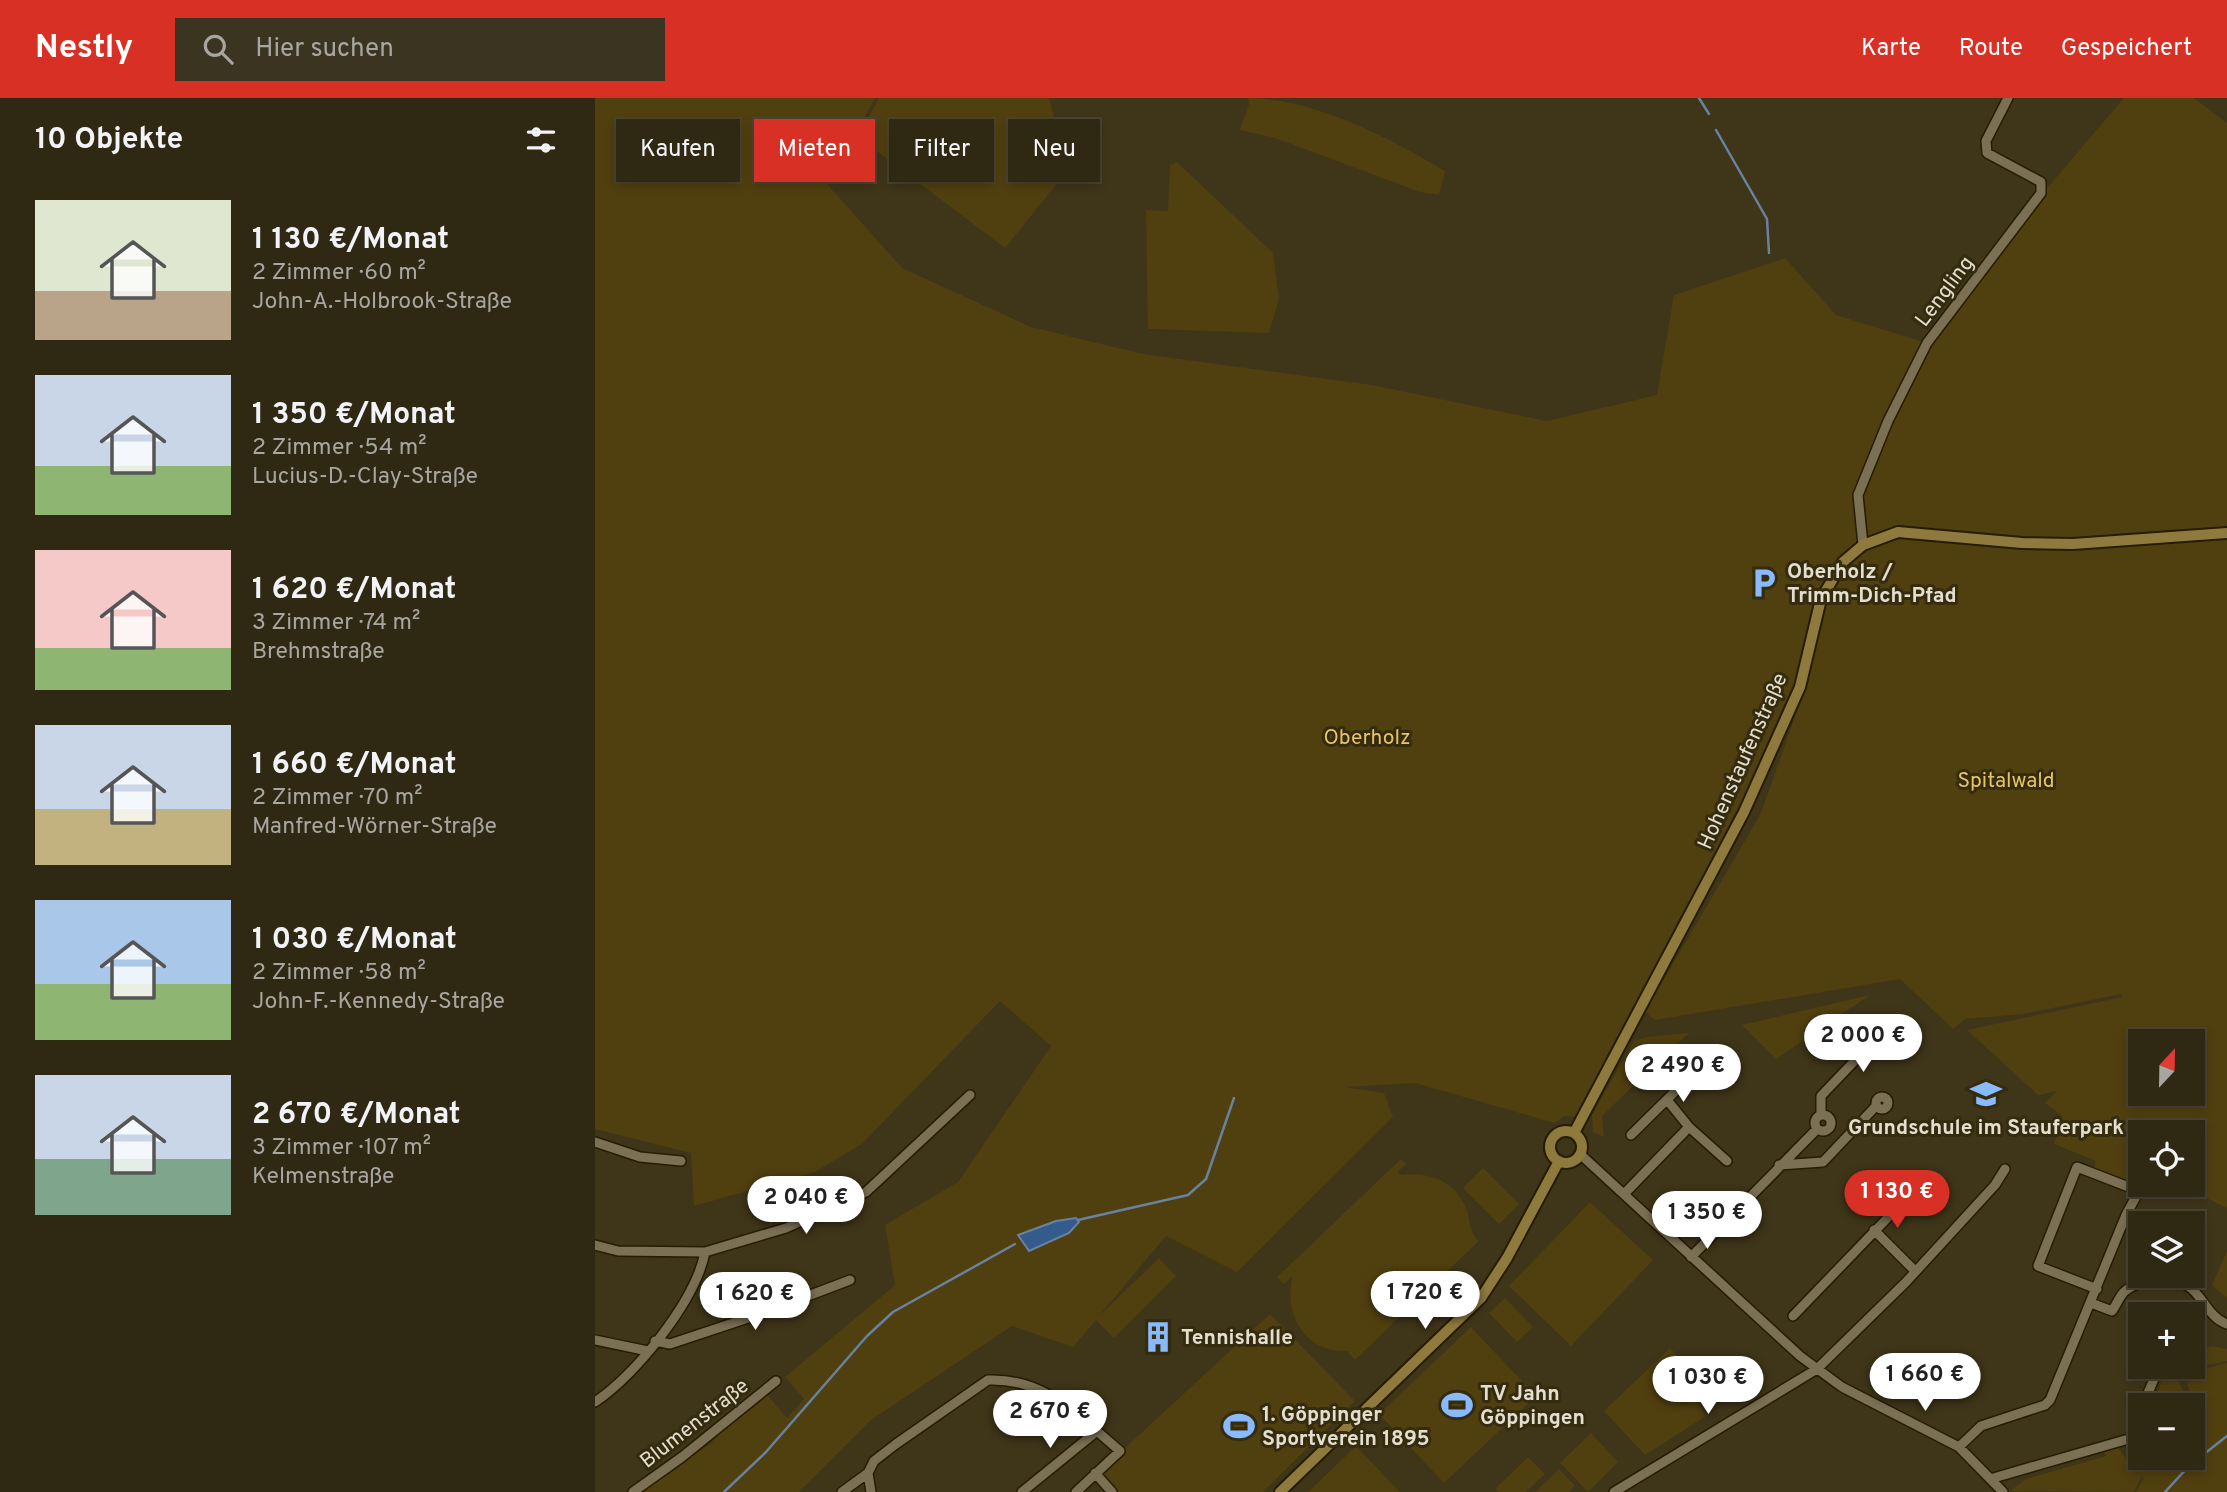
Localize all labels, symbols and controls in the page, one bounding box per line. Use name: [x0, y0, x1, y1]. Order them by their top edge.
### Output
search box: [175, 18, 665, 81]
text: Nestly: [35, 28, 133, 70]
icon: search: [199, 30, 237, 68]
text: Hier suchen: [255, 33, 394, 66]
text: Karte: [1861, 34, 1921, 64]
text: Route: [1959, 34, 2023, 64]
text: Gespeichert: [2061, 34, 2192, 64]
chip: Kaufen: [616, 119, 740, 182]
chip: Mieten: [754, 119, 875, 182]
chip: Filter: [889, 119, 994, 182]
chip: Neu: [1008, 119, 1100, 182]
icon: filters: [522, 121, 560, 159]
text: 10 Objekte: [35, 122, 183, 159]
text: 1 130 €/Monat: [252, 222, 449, 259]
icon: home: [91, 228, 175, 312]
street label: Lengling: [1910, 251, 1981, 333]
text: 2 Zimmer · 60 m²: [252, 259, 426, 288]
text: John-A.-Holbrook-Straße: [252, 288, 512, 317]
text: 1 350 €/Monat: [252, 397, 456, 434]
icon: home: [91, 403, 175, 487]
text: 2 Zimmer · 54 m²: [252, 434, 426, 463]
text: Lucius-D.-Clay-Straße: [252, 463, 478, 492]
place label: Oberholz / Trimm-Dich-Pfad: [1787, 559, 1957, 610]
parking icon: Oberholz / Trimm-Dich-Pfad: [1747, 566, 1781, 600]
text: 1 620 €/Monat: [252, 572, 456, 609]
icon: home: [91, 578, 175, 662]
text: 3 Zimmer · 74 m²: [252, 609, 420, 638]
text: Brehmstraße: [252, 638, 385, 667]
street label: Hohenstaufenstraße: [1692, 669, 1794, 854]
park label: Oberholz: [1323, 725, 1411, 752]
text: 1 660 €/Monat: [252, 747, 456, 784]
icon: home: [91, 753, 175, 837]
park label: Spitalwald: [1957, 768, 2055, 795]
text: 2 Zimmer · 70 m²: [252, 784, 423, 813]
text: Manfred-Wörner-Straße: [252, 813, 497, 842]
text: 1 030 €/Monat: [252, 922, 457, 959]
icon: home: [91, 928, 175, 1012]
text: 2 Zimmer · 58 m²: [252, 959, 426, 988]
text: John-F.-Kennedy-Straße: [252, 988, 505, 1017]
pin: 2 000 €: [1798, 1014, 1928, 1074]
text: 2 000 €: [1820, 1022, 1906, 1051]
north arrow: [2128, 1029, 2205, 1106]
map controls: [2128, 1029, 2205, 1470]
pin: 2 490 €: [1618, 1044, 1748, 1104]
text: 2 490 €: [1641, 1052, 1725, 1081]
school or university icon: Grundschule im Stauferpark: [1969, 1077, 2003, 1111]
text: 2 670 €/Monat: [252, 1097, 460, 1134]
icon: home: [91, 1103, 175, 1187]
place label: Grundschule im Stauferpark: [1848, 1115, 2124, 1142]
button: locate: [2128, 1120, 2205, 1197]
text: 3 Zimmer · 107 m²: [252, 1134, 431, 1163]
text: Kelmenstraße: [252, 1163, 394, 1192]
pin: 1 130 €: [1832, 1170, 1962, 1230]
pin: 2 040 €: [741, 1176, 871, 1236]
text: 1 130 €: [1860, 1178, 1934, 1207]
text: 2 040 €: [763, 1184, 849, 1213]
pin: 1 350 €: [1642, 1192, 1772, 1251]
text: 1 350 €: [1668, 1199, 1746, 1228]
button: layers: [2128, 1211, 2205, 1288]
pin: 1 620 €: [690, 1272, 820, 1332]
pin: 1 720 €: [1360, 1272, 1490, 1331]
text: 1 720 €: [1387, 1279, 1463, 1308]
text: 1 620 €: [716, 1280, 794, 1309]
button: +: [2128, 1302, 2205, 1379]
building icon: Tennishalle: [1141, 1320, 1175, 1354]
place label: Tennishalle: [1181, 1325, 1293, 1352]
pin: 1 660 €: [1860, 1354, 1990, 1413]
pin: 1 030 €: [1643, 1356, 1773, 1416]
text: 1 660 €: [1886, 1361, 1964, 1390]
text: 1 030 €: [1669, 1364, 1747, 1393]
street label: Blumenstraße: [635, 1373, 755, 1475]
place label: TV Jahn Göppingen: [1480, 1381, 1585, 1432]
sports icon: TV Jahn Göppingen: [1440, 1388, 1474, 1422]
pin: 2 670 €: [985, 1390, 1115, 1450]
button: −: [2128, 1393, 2205, 1470]
text: 2 670 €: [1009, 1398, 1091, 1427]
place label: 1. Göppinger Sportverein 1895: [1262, 1402, 1430, 1453]
sports icon: 1. Göppinger Sportverein 1895: [1222, 1409, 1256, 1443]

